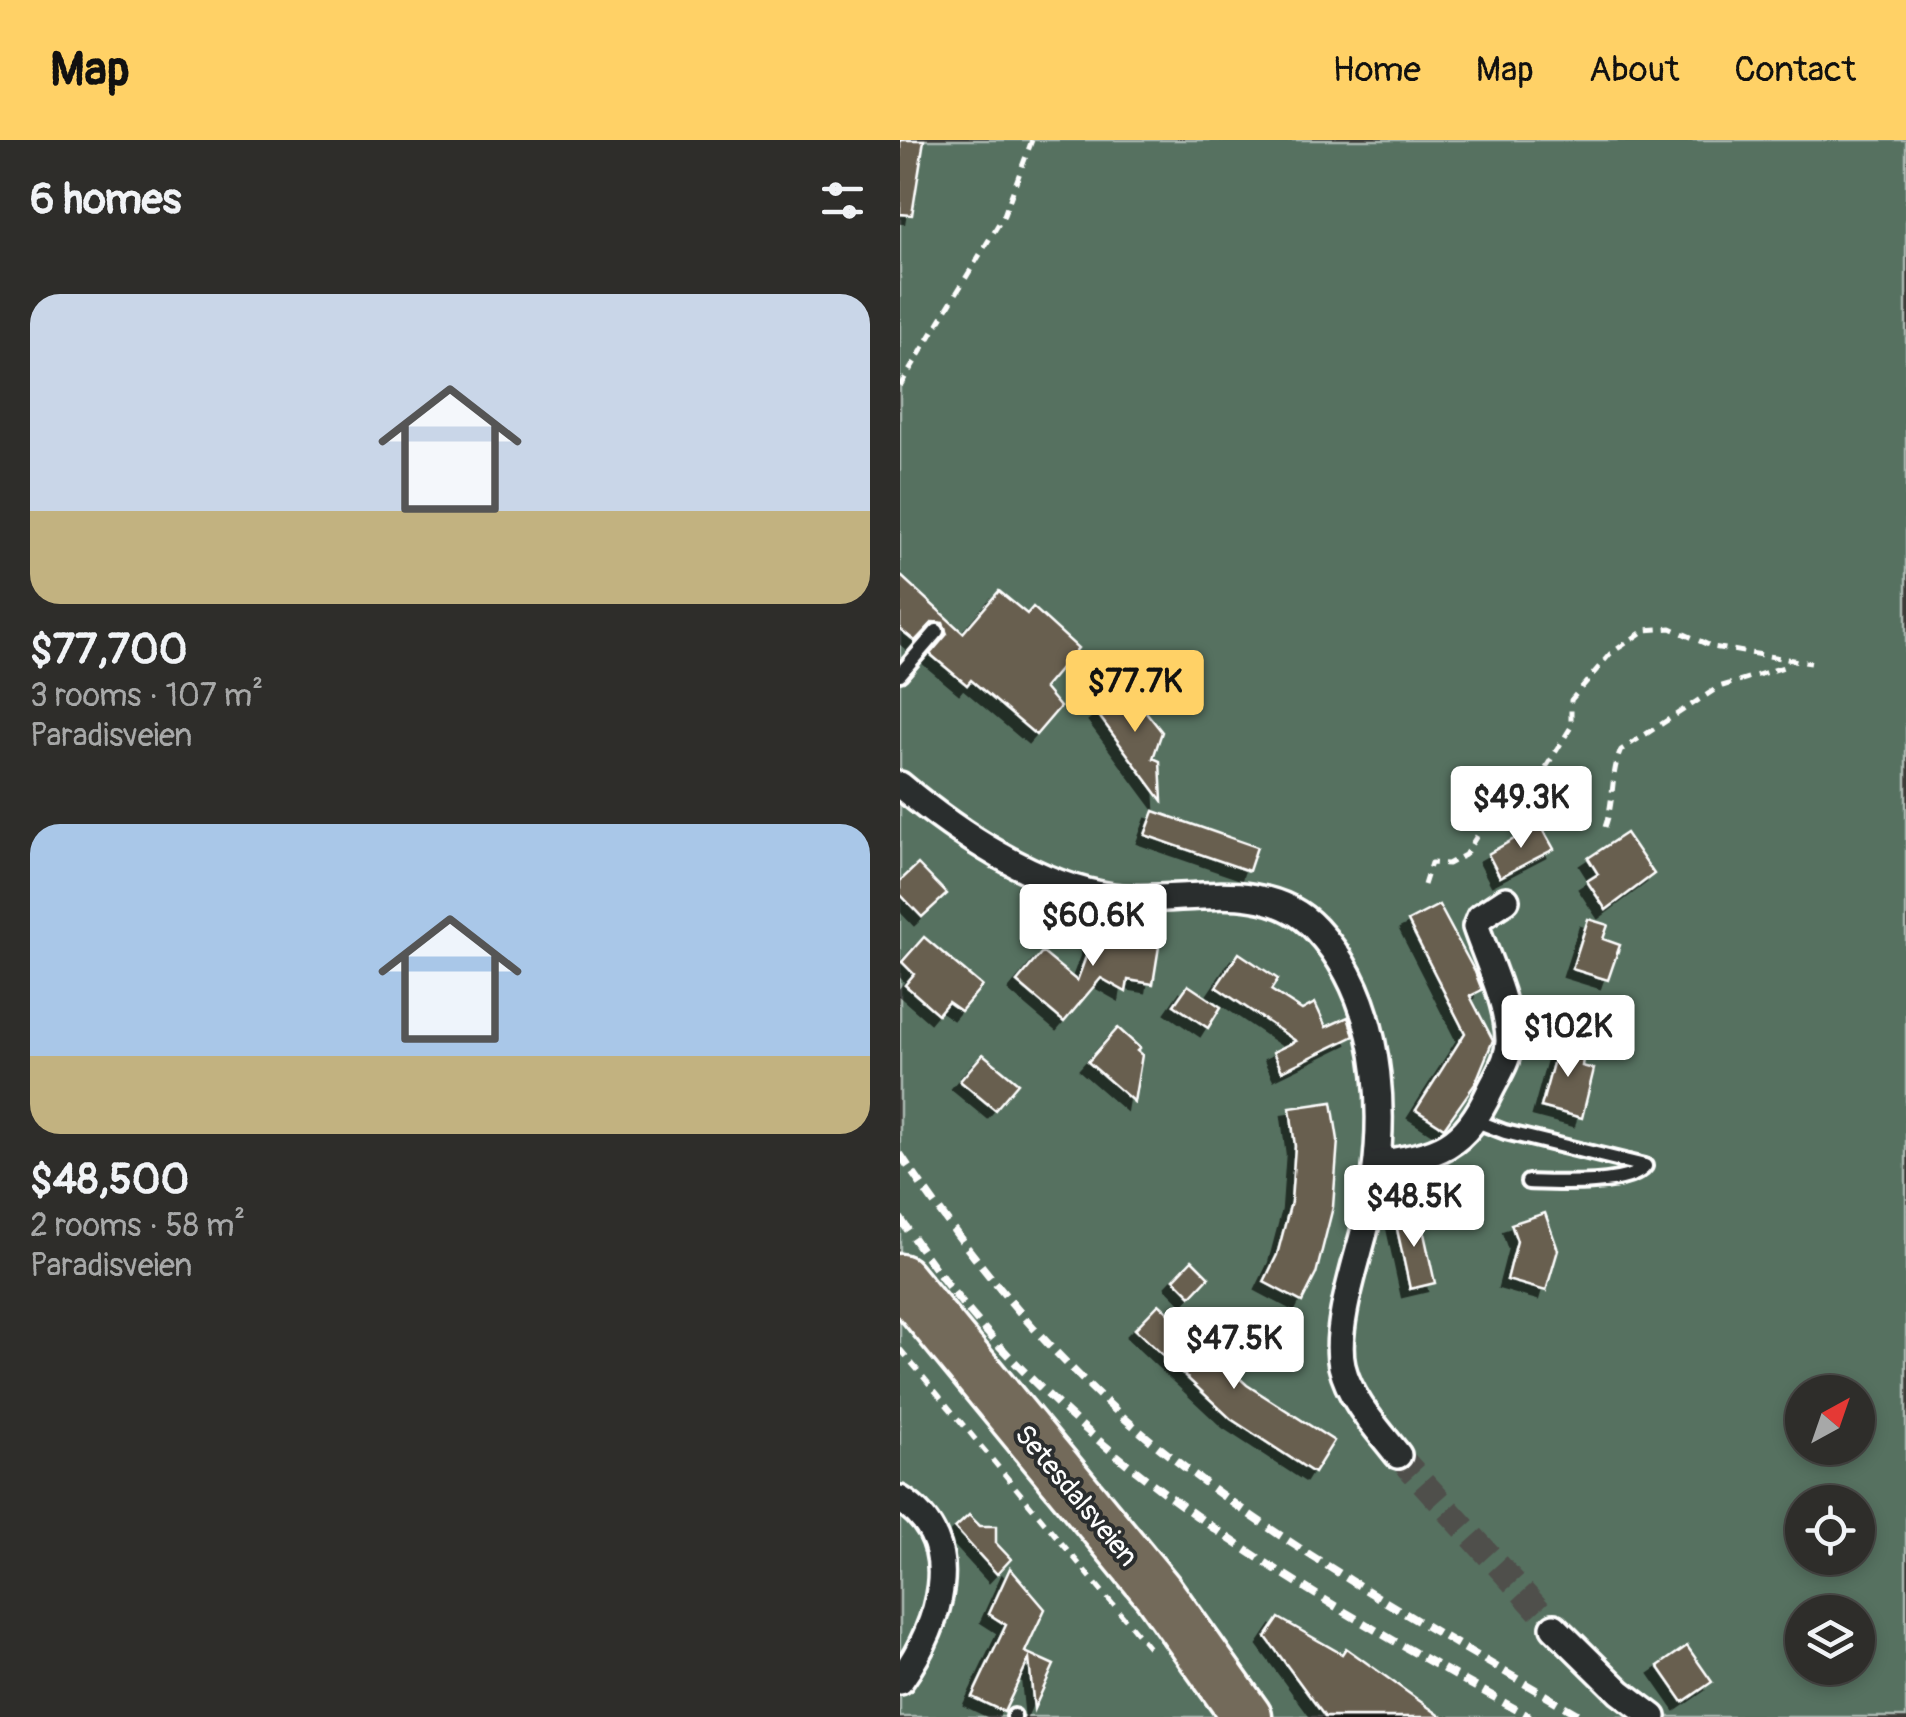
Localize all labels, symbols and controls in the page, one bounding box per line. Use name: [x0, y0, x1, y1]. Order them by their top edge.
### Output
text: Map: [50, 40, 130, 100]
text: Home: [1333, 48, 1421, 92]
text: Map: [1476, 48, 1534, 92]
text: About: [1589, 48, 1679, 92]
text: Contact: [1734, 48, 1856, 92]
icon: filters: [815, 173, 870, 228]
text: 6 homes: [30, 174, 181, 226]
icon: home: [360, 359, 540, 539]
text: $77,700: [30, 624, 187, 676]
pin: $77.7K: [1054, 650, 1216, 735]
text: $77.7K: [1088, 662, 1182, 702]
text: 3 rooms · 107 m²: [30, 676, 263, 716]
text: Paradisveien: [30, 716, 192, 756]
pin: $49.3K: [1440, 766, 1602, 851]
text: $49.3K: [1473, 778, 1569, 818]
pin: $60.6K: [1012, 884, 1174, 969]
icon: home: [360, 889, 540, 1069]
text: $60.6K: [1042, 896, 1144, 936]
pin: $102K: [1498, 995, 1638, 1080]
text: $102K: [1524, 1007, 1612, 1047]
text: $48,500: [30, 1154, 189, 1206]
pin: $48.5K: [1333, 1165, 1495, 1250]
text: $48.5K: [1366, 1177, 1462, 1217]
text: 2 rooms · 58 m²: [30, 1206, 245, 1246]
text: Paradisveien: [30, 1246, 192, 1286]
pin: $47.5K: [1153, 1307, 1315, 1392]
text: $47.5K: [1186, 1319, 1282, 1359]
north arrow: [1785, 1375, 1875, 1465]
map controls: [1785, 1375, 1875, 1685]
street label: Setesdalsveien: [1006, 1418, 1145, 1574]
button: locate: [1785, 1485, 1875, 1575]
button: layers: [1785, 1595, 1875, 1685]

